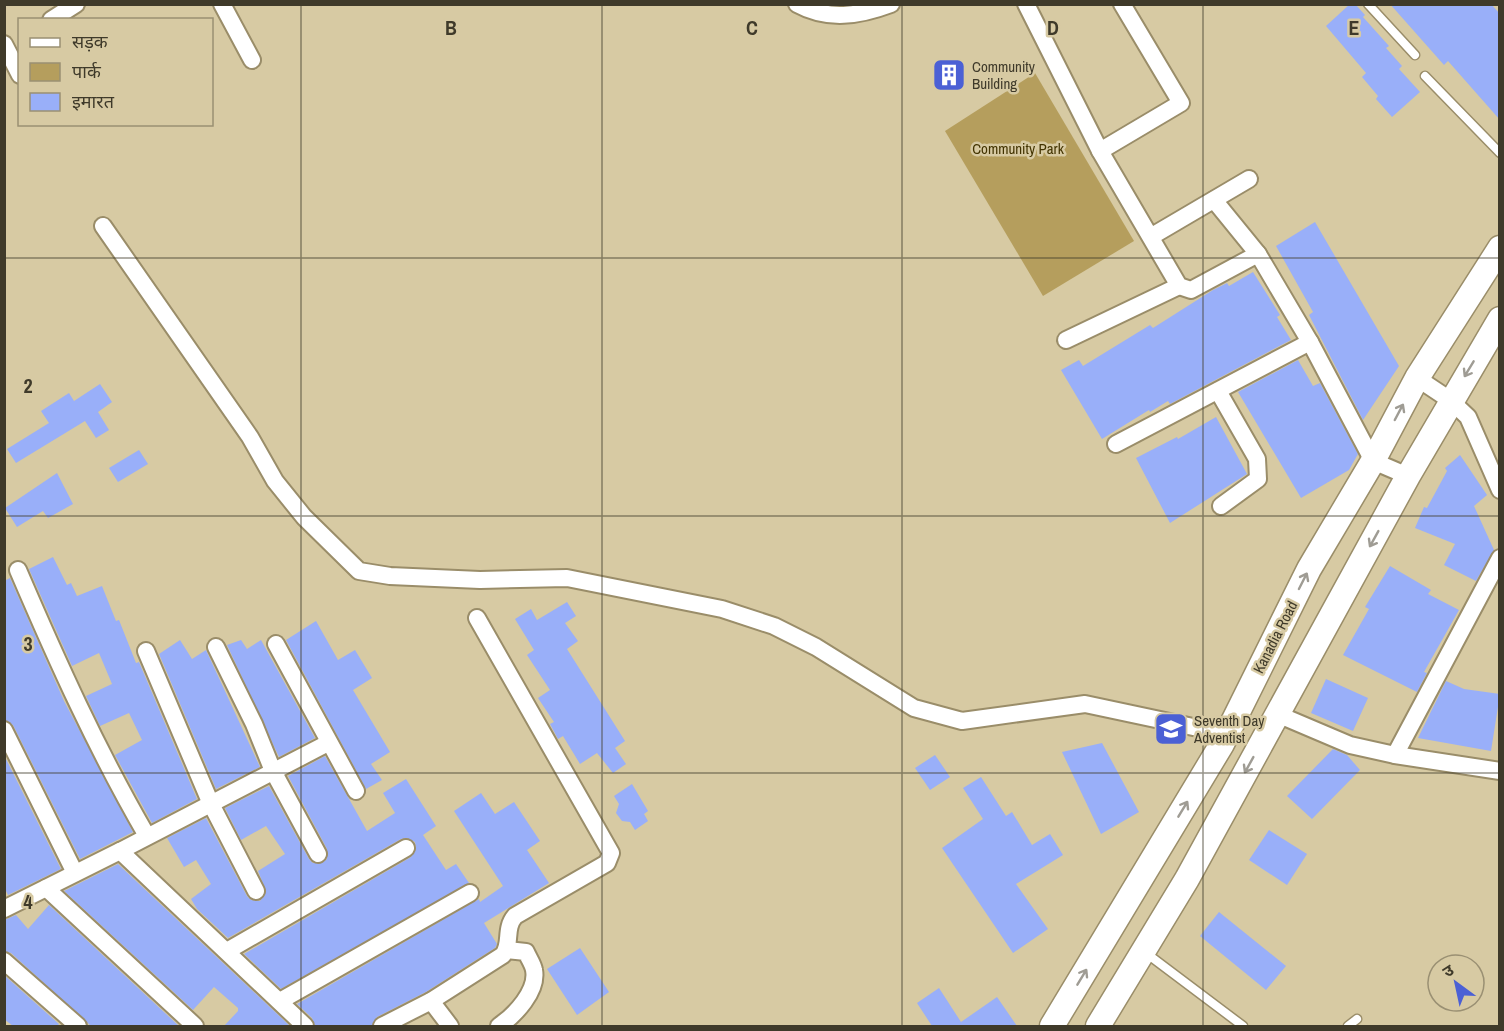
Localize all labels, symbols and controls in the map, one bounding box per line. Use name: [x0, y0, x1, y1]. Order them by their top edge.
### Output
text: B: [445, 14, 457, 41]
text: C: [746, 14, 758, 41]
text: D: [1047, 14, 1059, 41]
text: E: [1349, 14, 1360, 41]
legend: [18, 18, 213, 126]
text: सड़क: [72, 29, 109, 54]
place label: Community Building: [972, 56, 1036, 94]
building icon: Community Building: [931, 57, 967, 93]
text: पार्क: [72, 59, 102, 84]
text: इमारत: [72, 89, 115, 114]
park label: Community Park: [972, 138, 1065, 159]
one-way arrow: [1463, 360, 1475, 377]
text: 2: [23, 372, 33, 399]
one-way arrow: [1393, 404, 1405, 421]
one-way arrow: [1367, 530, 1379, 547]
one-way arrow: [1297, 573, 1309, 591]
street label: Kanadia Road: [1248, 597, 1302, 677]
text: 3: [23, 630, 33, 657]
place label: Seventh Day Adventist: [1193, 710, 1265, 748]
school or university icon: Seventh Day Adventist: [1153, 711, 1189, 747]
one-way arrow: [1243, 756, 1255, 773]
one-way arrow: [1177, 801, 1189, 818]
text: 4: [23, 888, 33, 915]
north arrow: [1426, 953, 1486, 1013]
text: उ: [1438, 958, 1458, 982]
one-way arrow: [1077, 969, 1089, 986]

